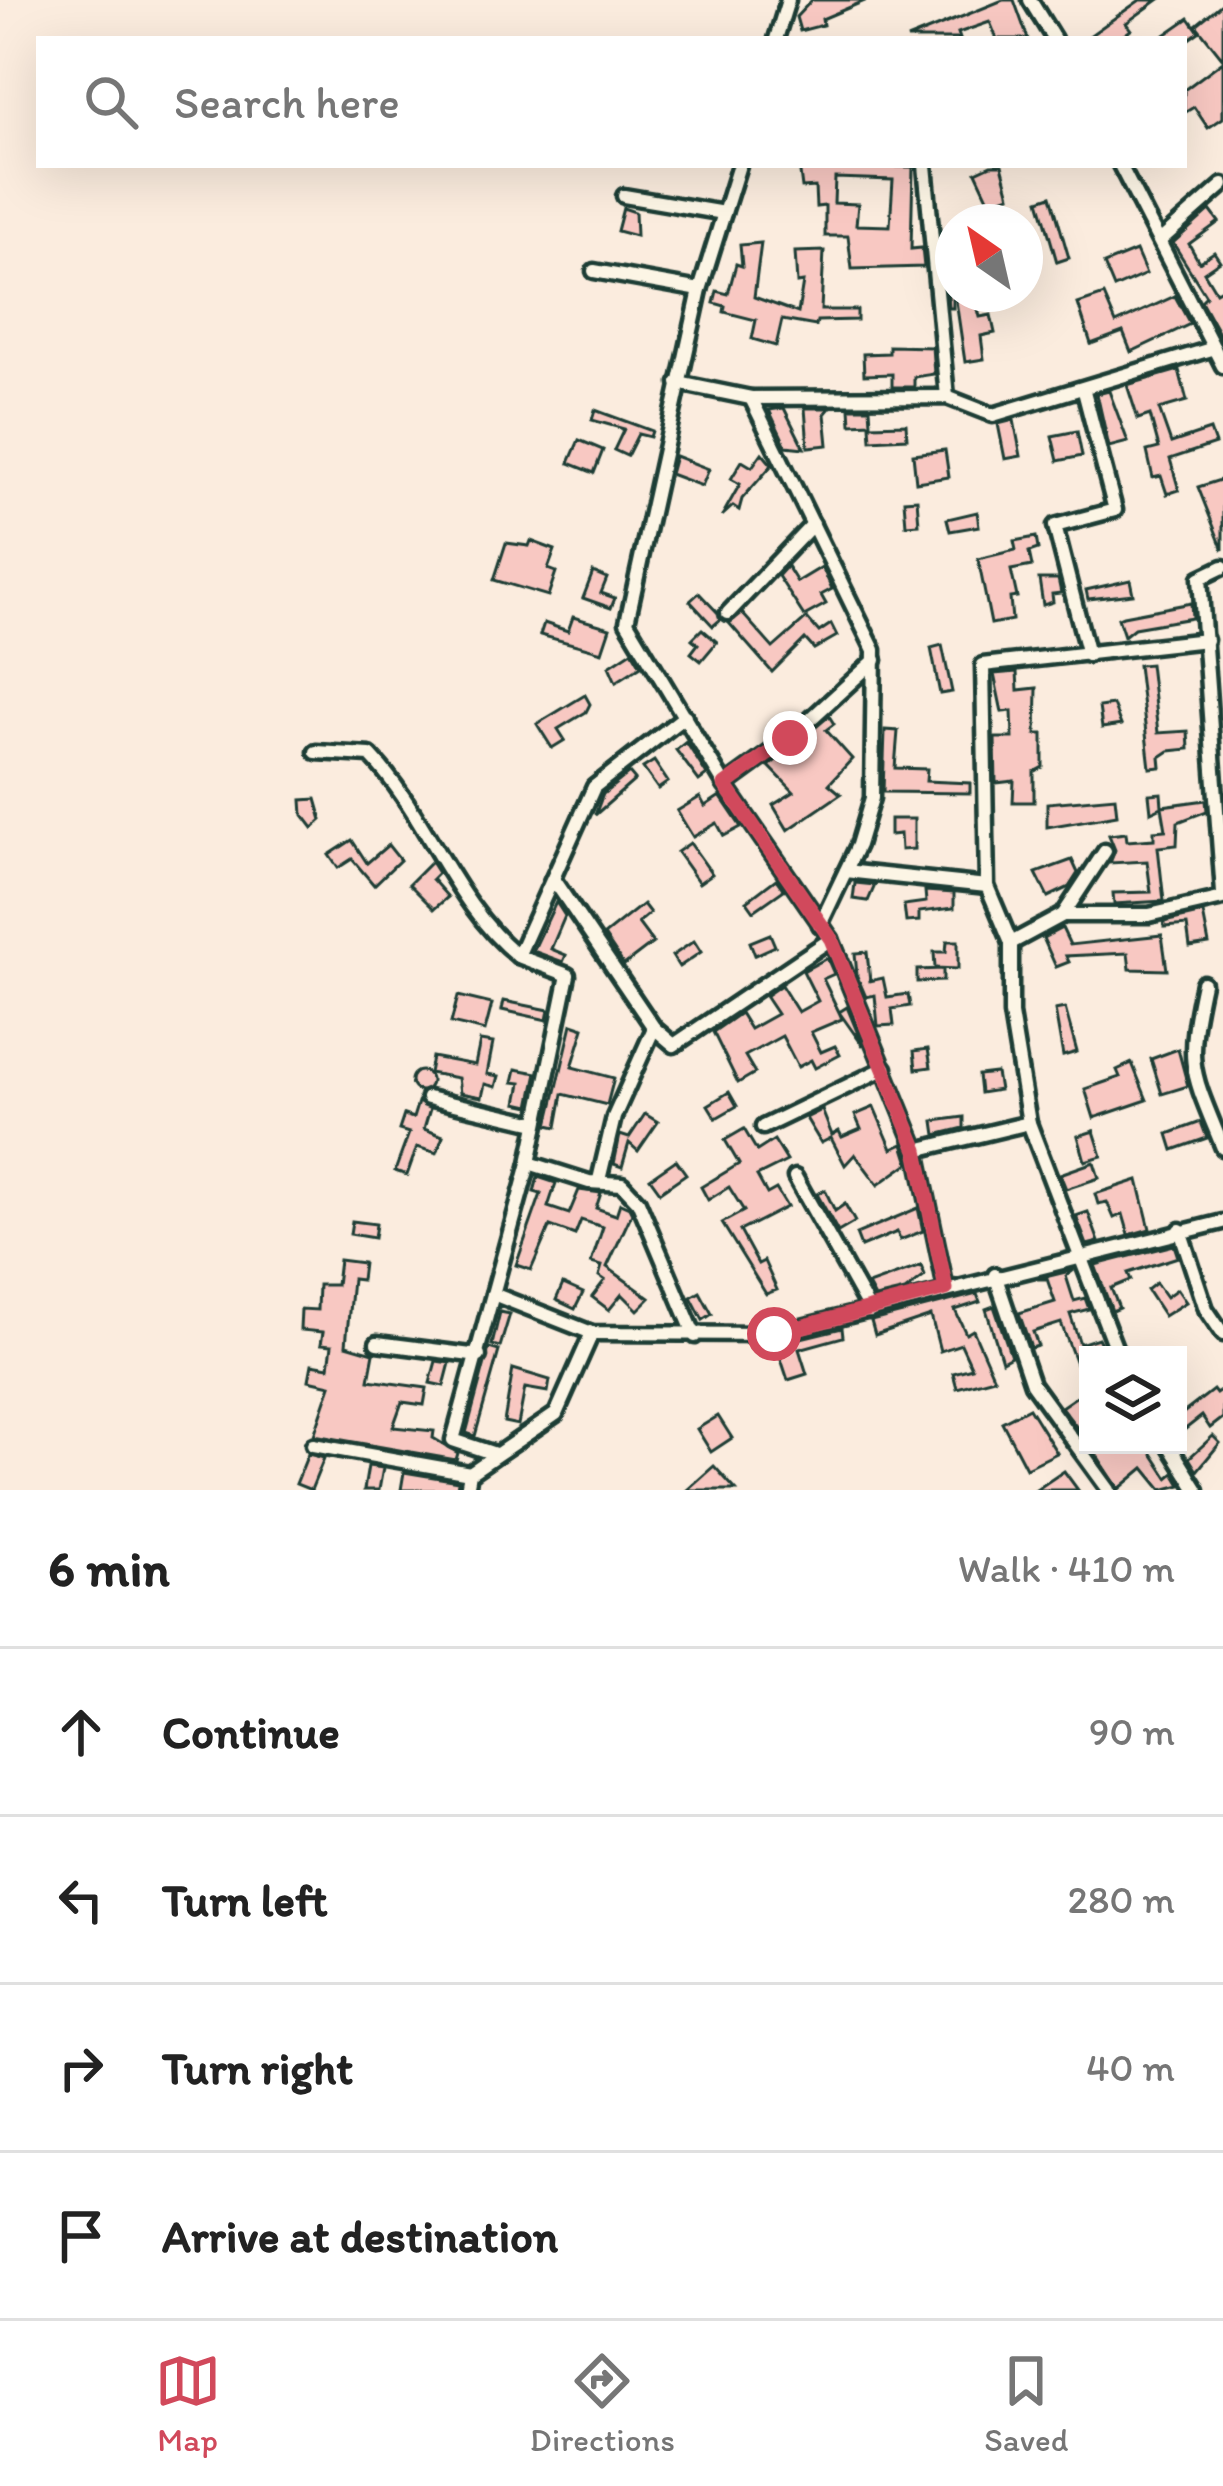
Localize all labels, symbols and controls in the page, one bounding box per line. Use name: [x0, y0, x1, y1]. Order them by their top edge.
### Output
search box: [36, 36, 1187, 168]
icon: search: [78, 69, 144, 135]
text: Search here: [174, 75, 400, 129]
north arrow: [935, 204, 1043, 312]
route end: [763, 711, 817, 765]
route start: [747, 1307, 801, 1361]
map controls: [1079, 1346, 1187, 1454]
button: layers: [1079, 1346, 1187, 1454]
text: 6 min: [48, 1538, 170, 1599]
text: Walk · 410 m: [958, 1545, 1175, 1592]
icon: ahead: [48, 1699, 114, 1765]
text: Continue: [162, 1705, 340, 1759]
text: 90 m: [1089, 1708, 1175, 1755]
icon: left: [48, 1867, 114, 1933]
text: Turn left: [162, 1873, 328, 1927]
text: 280 m: [1068, 1876, 1175, 1923]
icon: right: [48, 2035, 114, 2101]
text: Turn right: [162, 2041, 353, 2095]
text: 40 m: [1086, 2044, 1175, 2091]
icon: arrive: [48, 2203, 114, 2269]
text: Arrive at destination: [162, 2209, 558, 2263]
tab: Map: [155, 2348, 221, 2459]
tab: Directions: [530, 2348, 675, 2459]
tab: Saved: [984, 2348, 1068, 2459]

